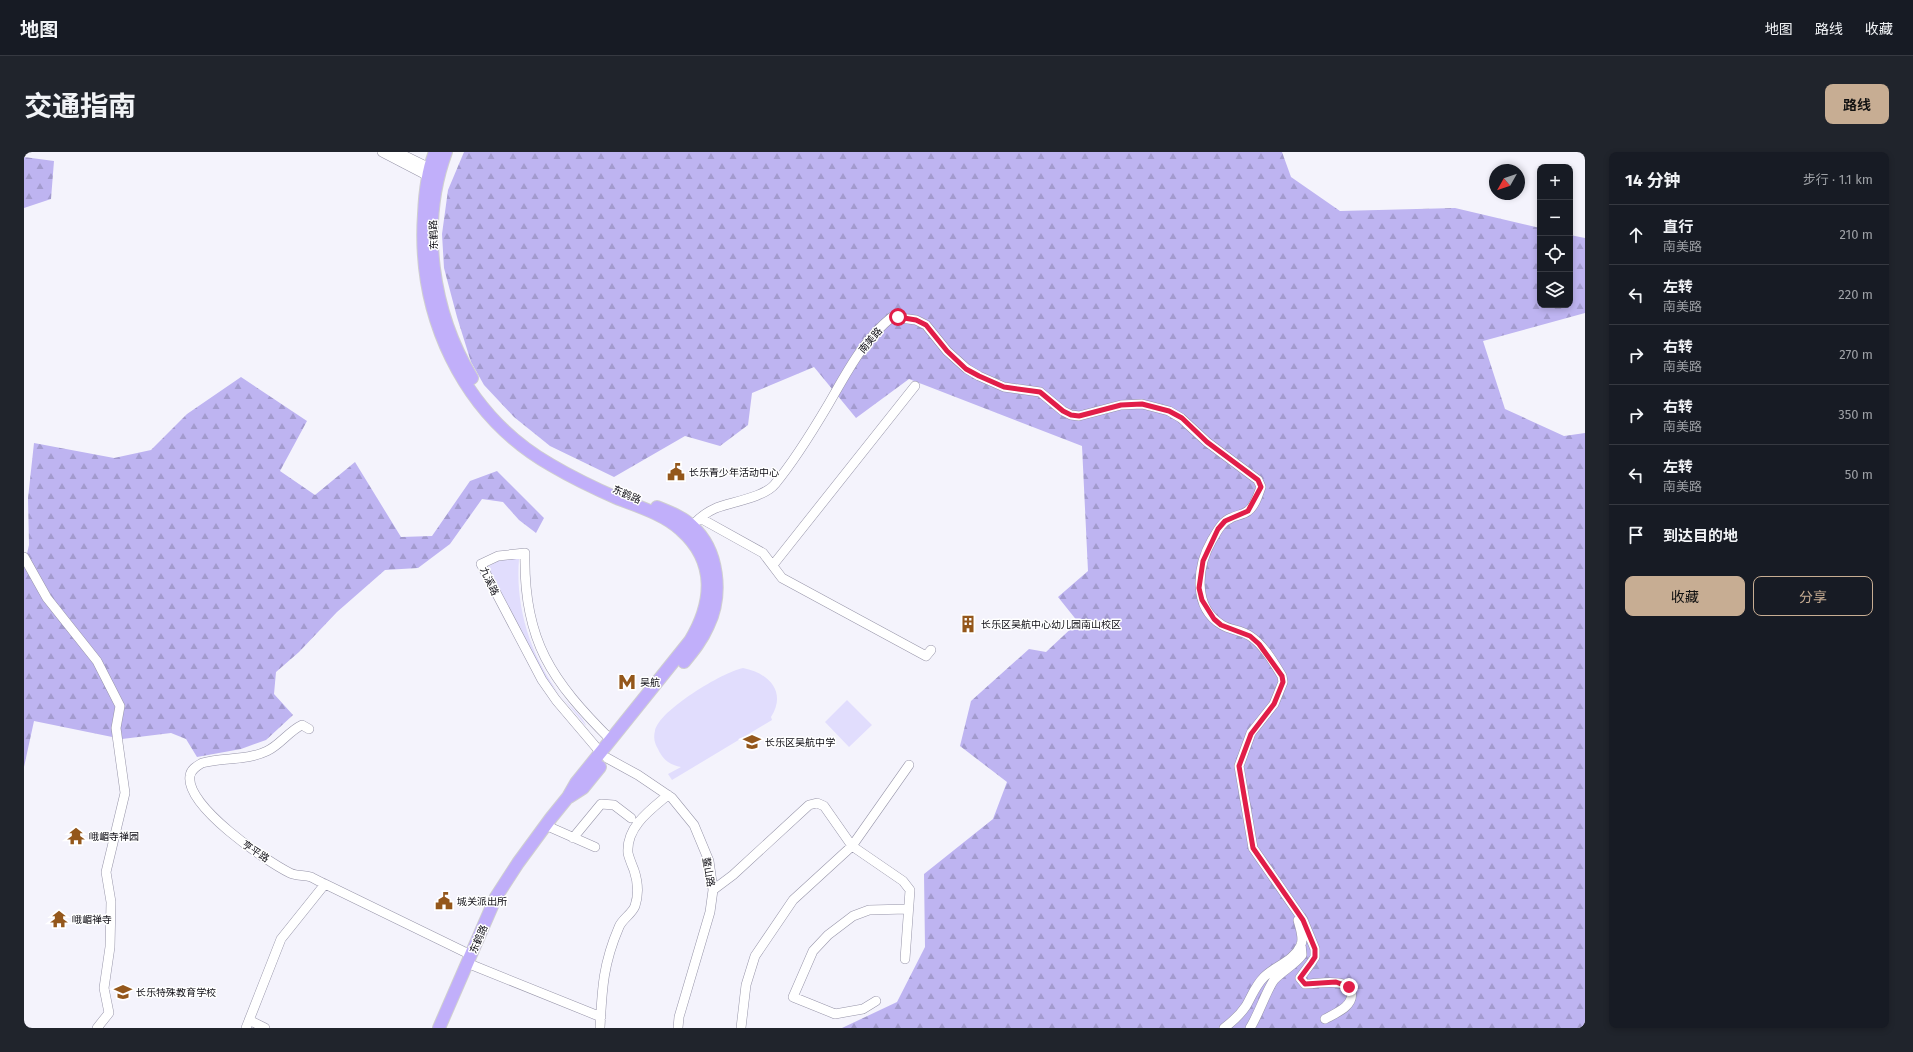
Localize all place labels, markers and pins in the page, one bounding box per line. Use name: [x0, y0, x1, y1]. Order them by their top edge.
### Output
public building icon: 长乐青少年活动中心: [666, 462, 686, 482]
place label: 长乐青少年活动中心: [689, 467, 779, 479]
building icon: 长乐区吴航中心幼儿园南山校区: [958, 614, 978, 634]
place label: 长乐区吴航中心幼儿园南山校区: [981, 619, 1121, 631]
metro station icon: 吴航: [617, 672, 637, 692]
place label: 吴航: [640, 677, 660, 689]
school or university icon: 长乐区吴航中学: [742, 732, 762, 752]
place label: 长乐区吴航中学: [765, 737, 835, 749]
temple icon: 峨嵋寺禅园: [66, 826, 86, 846]
place label: 峨嵋寺禅园: [89, 831, 139, 843]
public building icon: 城关派出所: [434, 891, 454, 911]
place label: 城关派出所: [457, 896, 507, 908]
temple icon: 峨嵋禅寺: [49, 909, 69, 929]
place label: 峨嵋禅寺: [72, 914, 112, 926]
school or university icon: 长乐特殊教育学校: [113, 982, 133, 1002]
place label: 长乐特殊教育学校: [136, 987, 216, 999]

